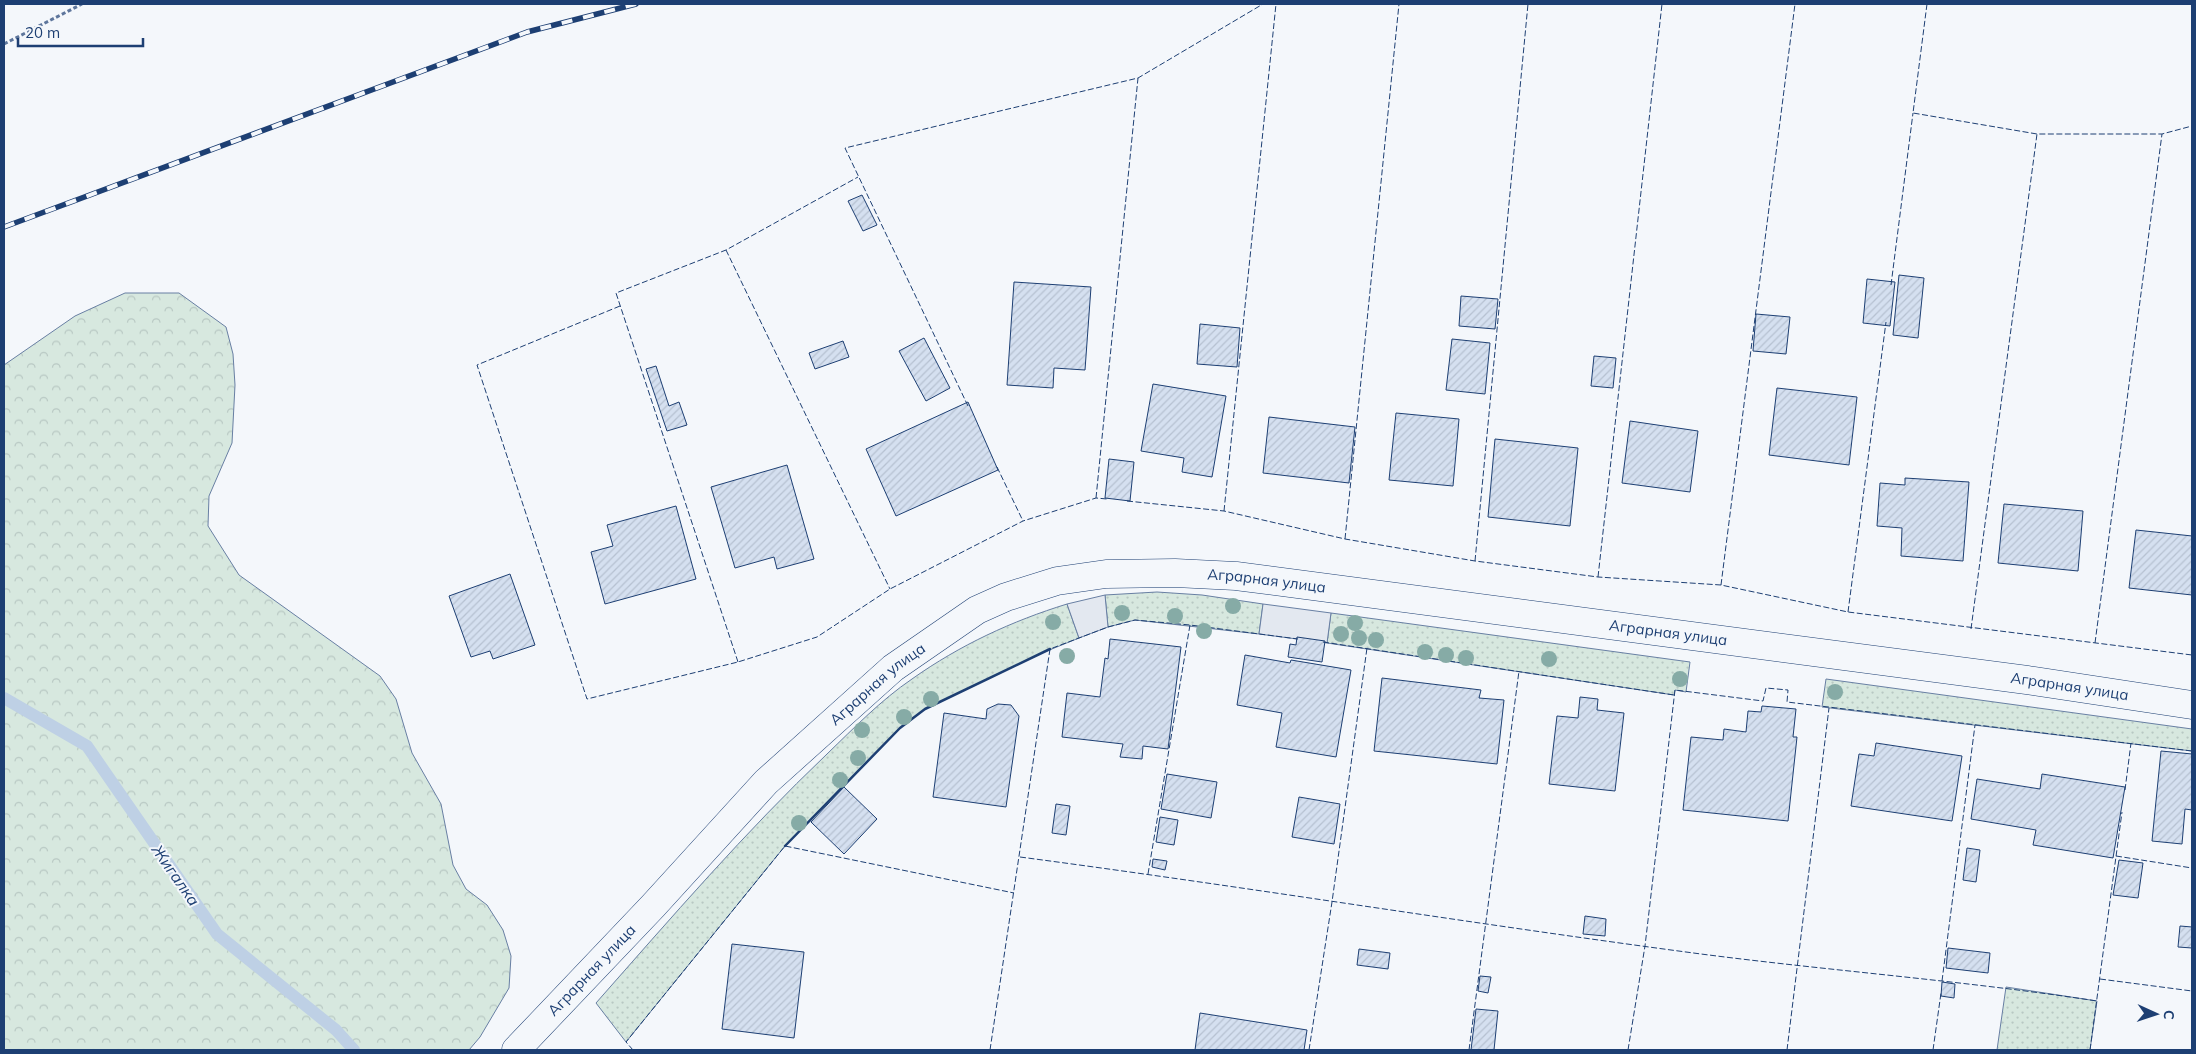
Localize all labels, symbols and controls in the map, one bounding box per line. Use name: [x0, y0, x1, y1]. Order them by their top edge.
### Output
scale bar: [18, 15, 142, 47]
text: 20 m: [25, 23, 60, 42]
street label: Аграрная улица: [1207, 565, 1327, 597]
street label: Аграрная улица: [1608, 615, 1729, 650]
street label: Аграрная улица: [825, 638, 929, 729]
street label: Аграрная улица: [2009, 668, 2130, 704]
water label: Жигалка: [147, 840, 204, 910]
street label: Аграрная улица: [543, 920, 639, 1020]
north arrow: [2131, 989, 2181, 1039]
text: С: [2160, 1009, 2178, 1020]

